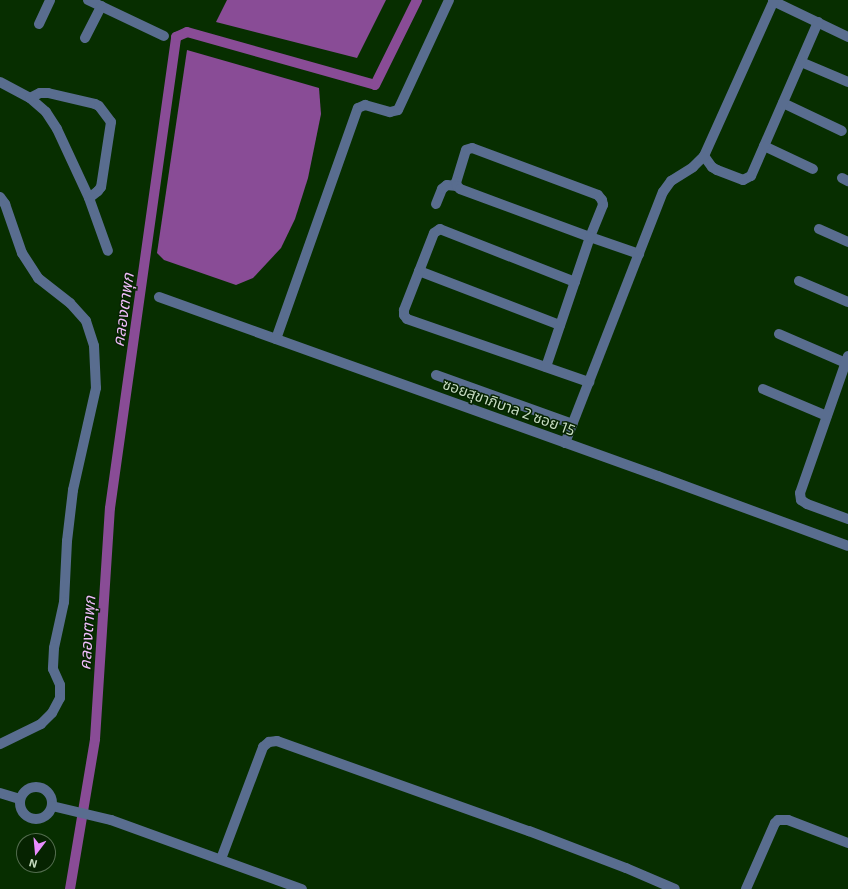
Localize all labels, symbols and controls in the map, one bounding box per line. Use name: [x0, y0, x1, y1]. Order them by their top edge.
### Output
water label: คลองตาพุก: [108, 272, 138, 348]
street label: ซอยสุขาภิบาล 2 ซอย 15: [440, 375, 578, 439]
water label: คลองตาพุก: [75, 595, 99, 671]
north arrow: [16, 833, 56, 873]
text: N: [27, 857, 38, 871]

